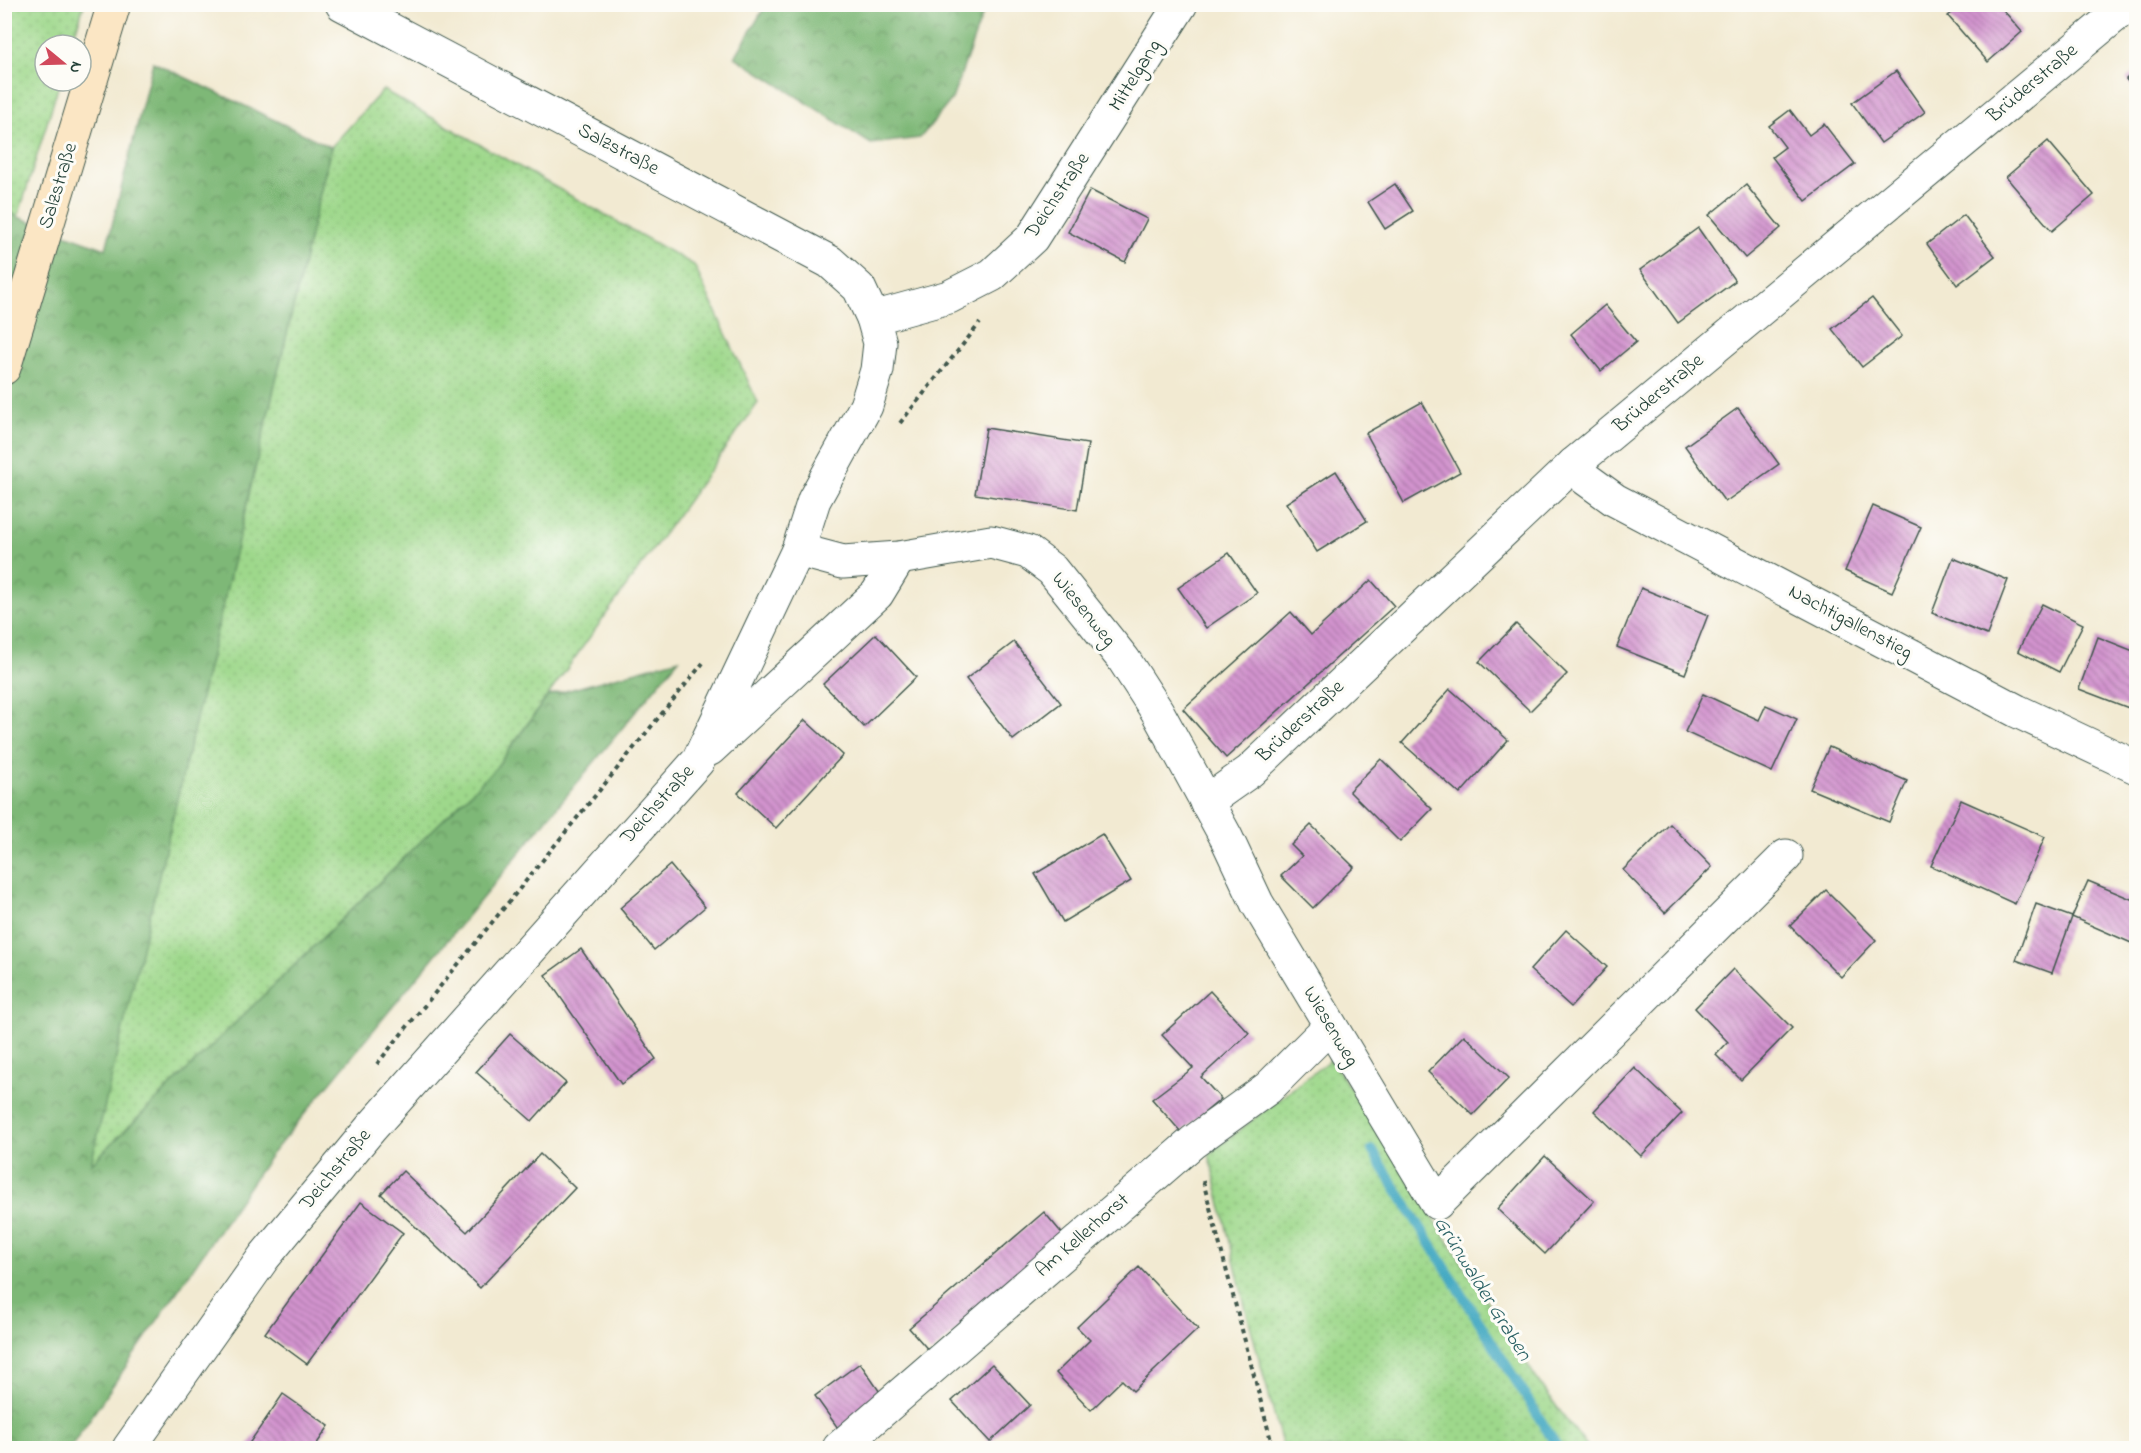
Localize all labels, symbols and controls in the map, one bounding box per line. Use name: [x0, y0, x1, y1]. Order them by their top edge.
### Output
north arrow: [33, 33, 93, 93]
street label: Mittelgang: [1102, 34, 1170, 118]
street label: Brüderstraße: [1980, 37, 2085, 131]
text: N: [62, 58, 88, 76]
street label: Salzstraße: [572, 116, 664, 184]
street label: Salzstraße: [32, 139, 86, 233]
street label: Deichstraße: [1018, 147, 1098, 246]
street label: Brüderstraße: [1606, 347, 1711, 441]
street label: Wiesenweg: [1043, 566, 1122, 654]
street label: Nachtigallenstieg: [1782, 578, 1917, 669]
street label: Brüderstraße: [1250, 674, 1351, 771]
street label: Deichstraße: [613, 759, 702, 852]
street label: Wiesenweg: [1294, 981, 1365, 1073]
street label: Deichstraße: [292, 1123, 379, 1218]
street label: Am Kellerhorst: [1030, 1187, 1137, 1285]
water label: Grünwalder Graben: [1425, 1211, 1539, 1368]

